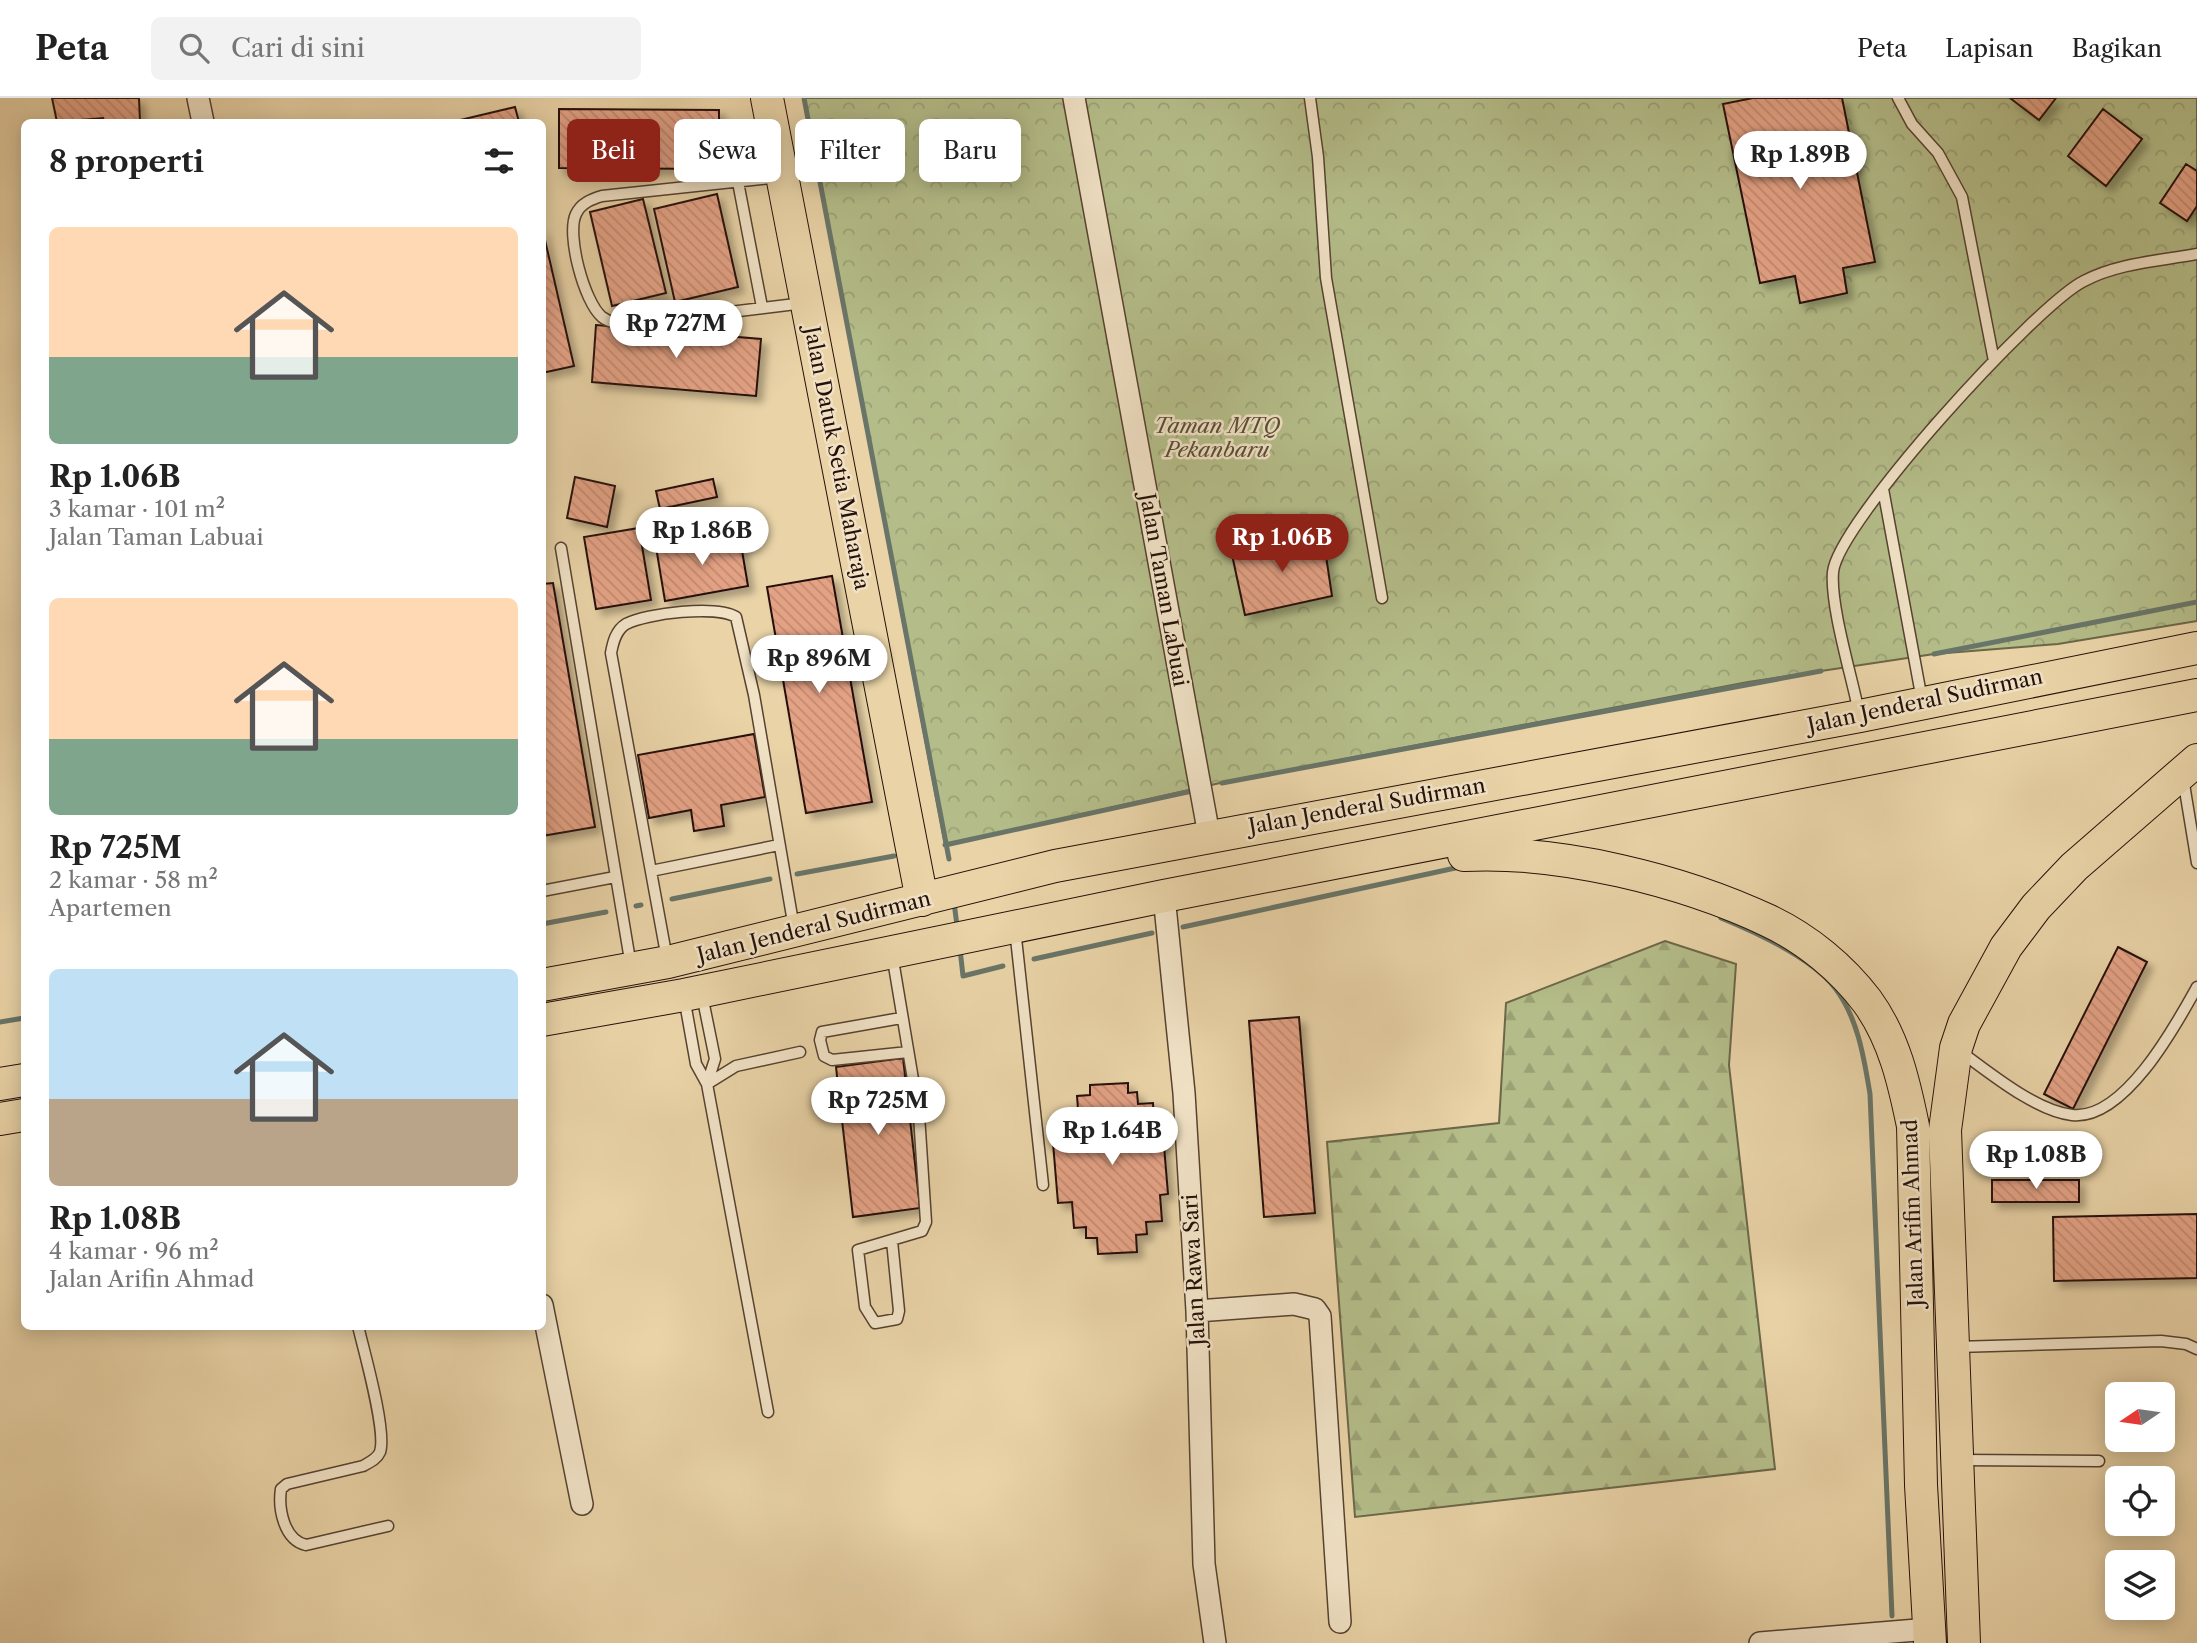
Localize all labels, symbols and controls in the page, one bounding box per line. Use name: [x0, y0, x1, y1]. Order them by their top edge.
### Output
search box: [151, 17, 641, 80]
text: Peta: [35, 28, 109, 69]
icon: search: [175, 29, 213, 67]
text: Cari di sini: [231, 32, 365, 64]
text: Peta: [1857, 34, 1907, 63]
text: Lapisan: [1945, 34, 2034, 63]
text: Bagikan: [2072, 34, 2162, 63]
chip: Beli: [567, 119, 660, 182]
chip: Sewa: [674, 119, 781, 182]
chip: Filter: [795, 119, 905, 182]
chip: Baru: [919, 119, 1021, 182]
pin: Rp 1.89B: [1728, 132, 1872, 191]
text: Rp 1.89B: [1750, 140, 1850, 168]
icon: filters: [480, 142, 518, 180]
text: 8 properti: [49, 143, 204, 180]
icon: home: [221, 272, 347, 398]
pin: Rp 727M: [611, 300, 741, 360]
text: Rp 727M: [626, 309, 726, 337]
street label: Jalan Datuk Setia Maharaja: [799, 321, 875, 593]
park label: Taman MTQ Pekanbaru: [1154, 413, 1280, 462]
text: Rp 1.06B: [49, 458, 181, 495]
street label: Jalan Taman Labuai: [1135, 488, 1194, 689]
text: 3 kamar · 101 m²: [49, 495, 225, 523]
pin: Rp 1.86B: [630, 508, 774, 567]
pin: Rp 1.06B: [1210, 514, 1354, 574]
text: Rp 1.86B: [652, 516, 752, 544]
text: Jalan Taman Labuai: [49, 523, 263, 551]
text: Rp 1.06B: [1232, 523, 1332, 551]
pin: Rp 896M: [754, 636, 884, 695]
icon: home: [221, 643, 347, 769]
text: Rp 896M: [767, 644, 871, 672]
street label: Jalan Jenderal Sudirman: [1802, 663, 2045, 738]
street label: Jalan Jenderal Sudirman: [1244, 772, 1487, 839]
text: Rp 725M: [49, 829, 181, 866]
text: 2 kamar · 58 m²: [49, 866, 218, 894]
street label: Jalan Jenderal Sudirman: [692, 885, 933, 968]
text: Apartemen: [49, 894, 172, 922]
icon: home: [221, 1014, 347, 1140]
pin: Rp 725M: [813, 1077, 943, 1137]
text: Rp 725M: [827, 1086, 929, 1114]
pin: Rp 1.64B: [1040, 1108, 1184, 1167]
text: Rp 1.64B: [1062, 1116, 1162, 1144]
street label: Jalan Arifin Ahmad: [1897, 1119, 1928, 1310]
pin: Rp 1.08B: [1964, 1132, 2108, 1191]
text: Rp 1.08B: [1985, 1140, 2087, 1168]
street label: Jalan Rawa Sari: [1177, 1193, 1210, 1350]
text: Rp 1.08B: [49, 1200, 181, 1237]
text: 4 kamar · 96 m²: [49, 1237, 219, 1265]
text: Jalan Arifin Ahmad: [49, 1265, 254, 1293]
north arrow: [2105, 1382, 2175, 1452]
map controls: [2105, 1382, 2175, 1620]
button: locate: [2105, 1466, 2175, 1536]
button: layers: [2105, 1550, 2175, 1620]

